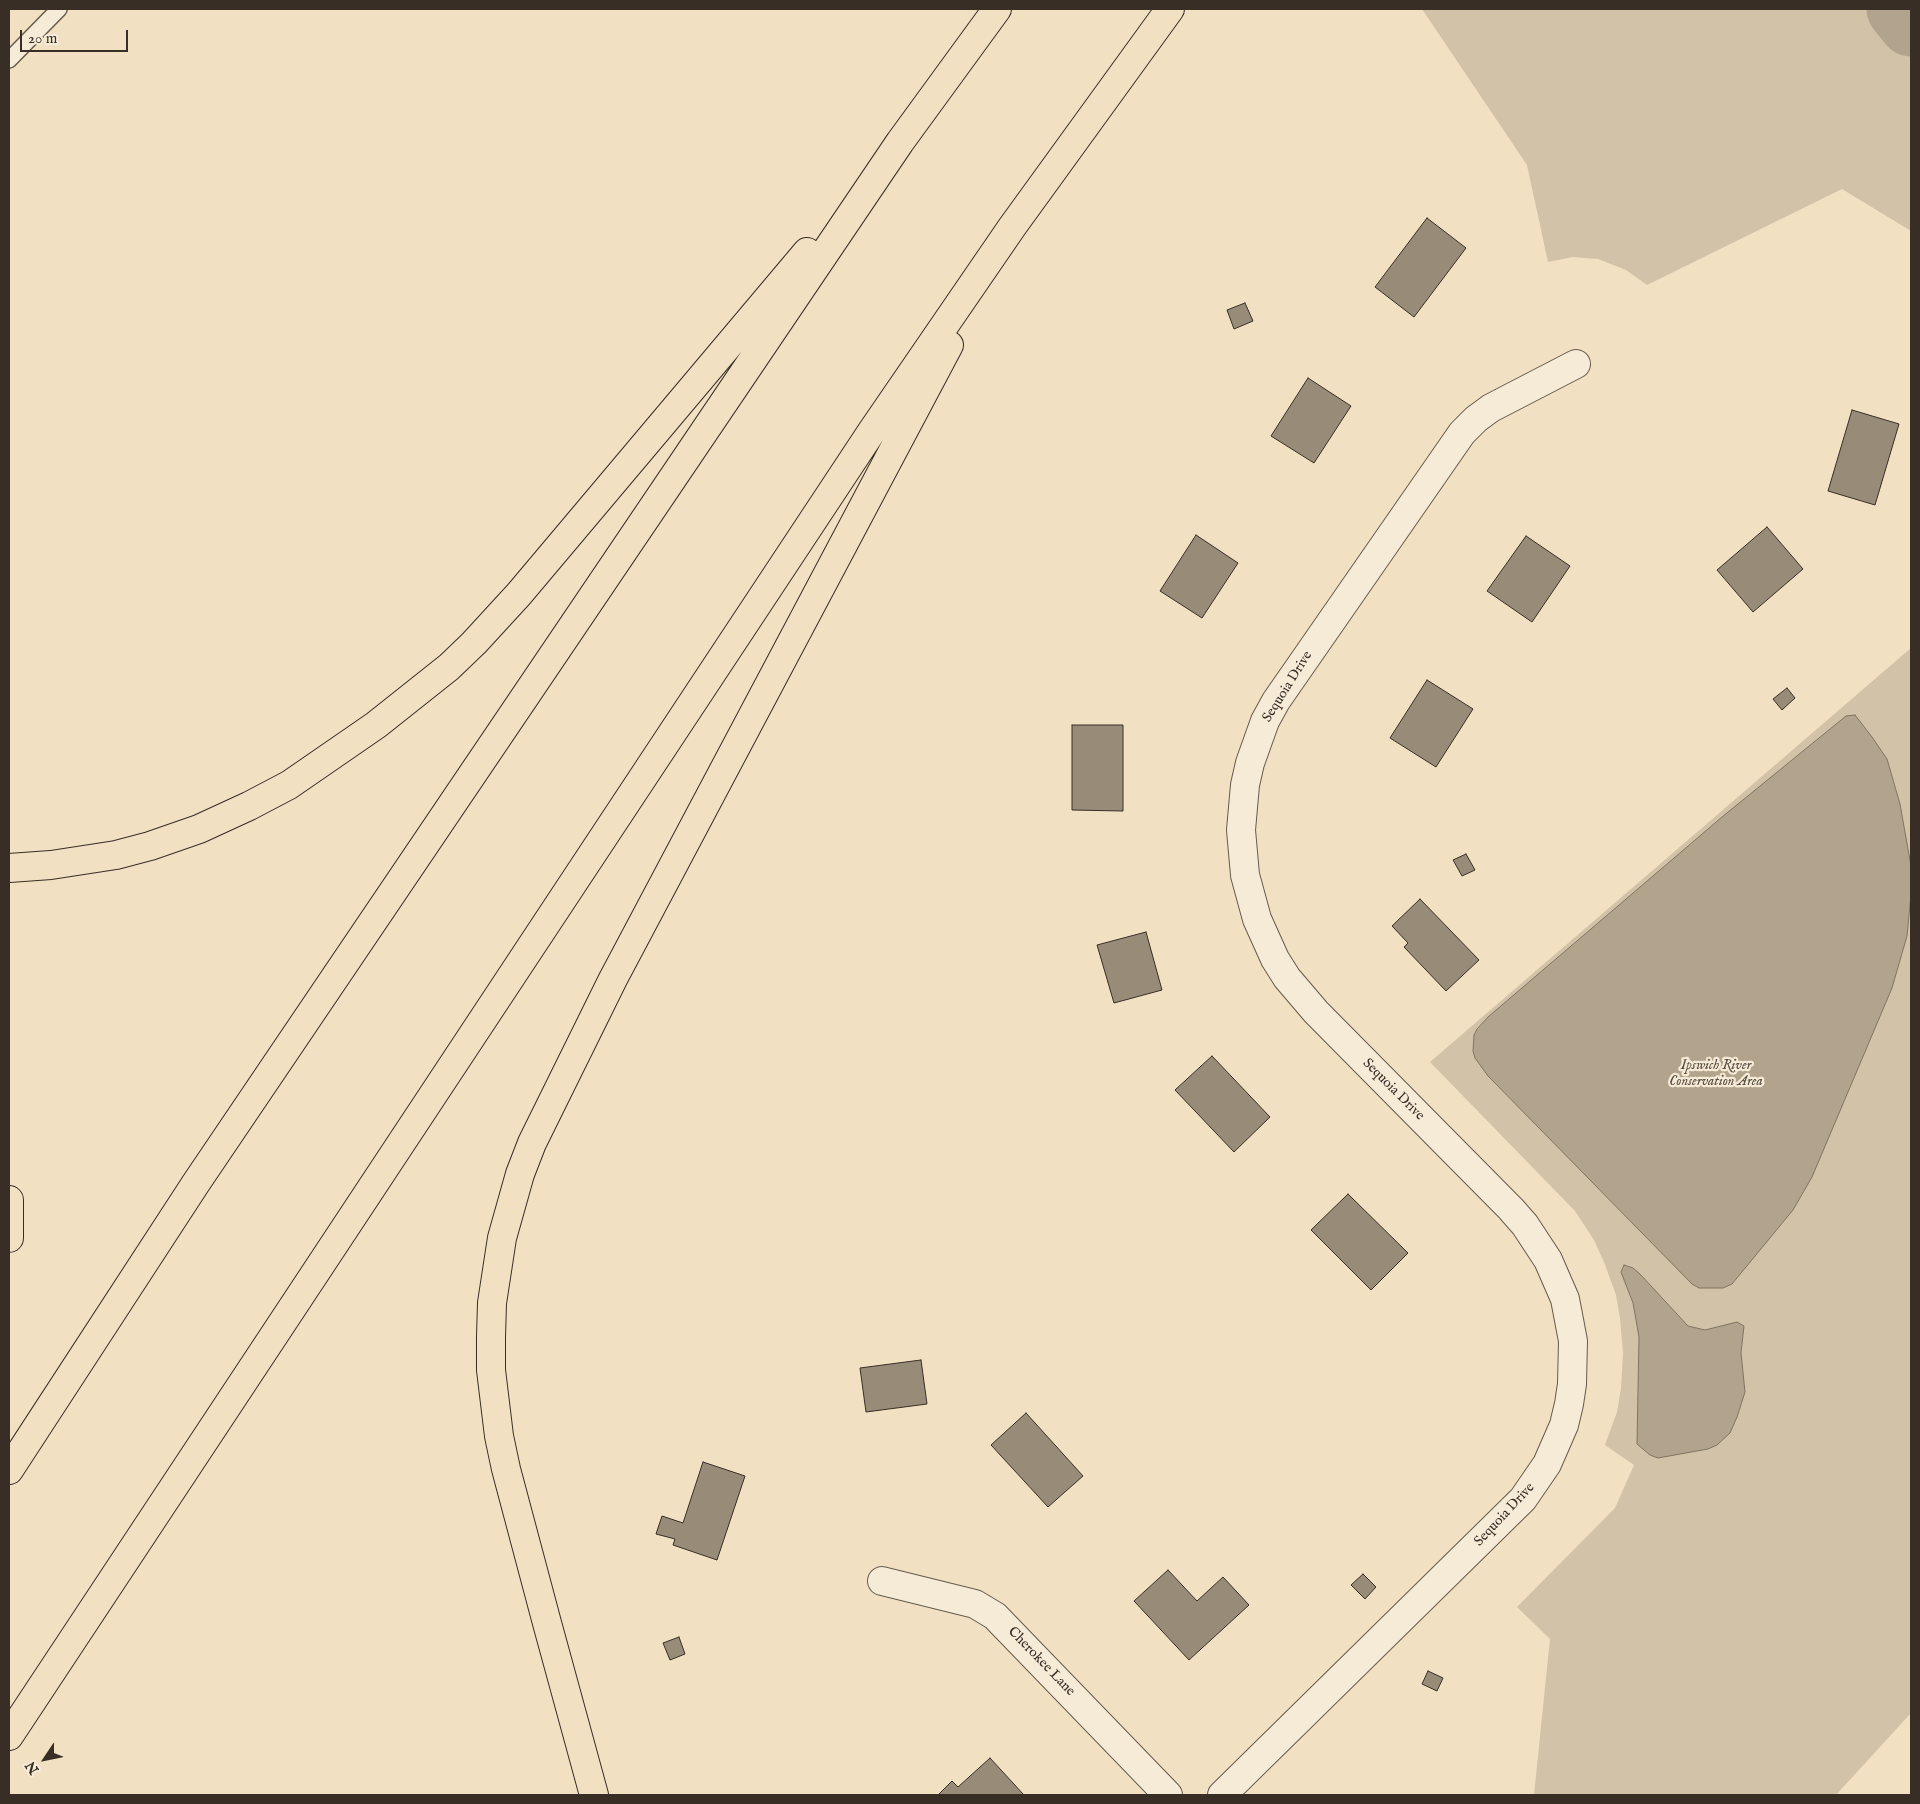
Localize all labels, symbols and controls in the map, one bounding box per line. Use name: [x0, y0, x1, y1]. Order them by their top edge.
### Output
scale bar: [22, 20, 130, 52]
text: 20 m: [28, 29, 57, 48]
street label: Sequoia Drive: [1259, 648, 1317, 726]
street label: Sequoia Drive: [1359, 1056, 1427, 1124]
park label: Ipswich River Conservation Area: [1669, 1058, 1763, 1090]
street label: Sequoia Drive: [1471, 1480, 1539, 1550]
street label: Cherokee Lane: [1004, 1624, 1078, 1700]
north arrow: [20, 1734, 70, 1784]
text: N: [22, 1757, 43, 1777]

